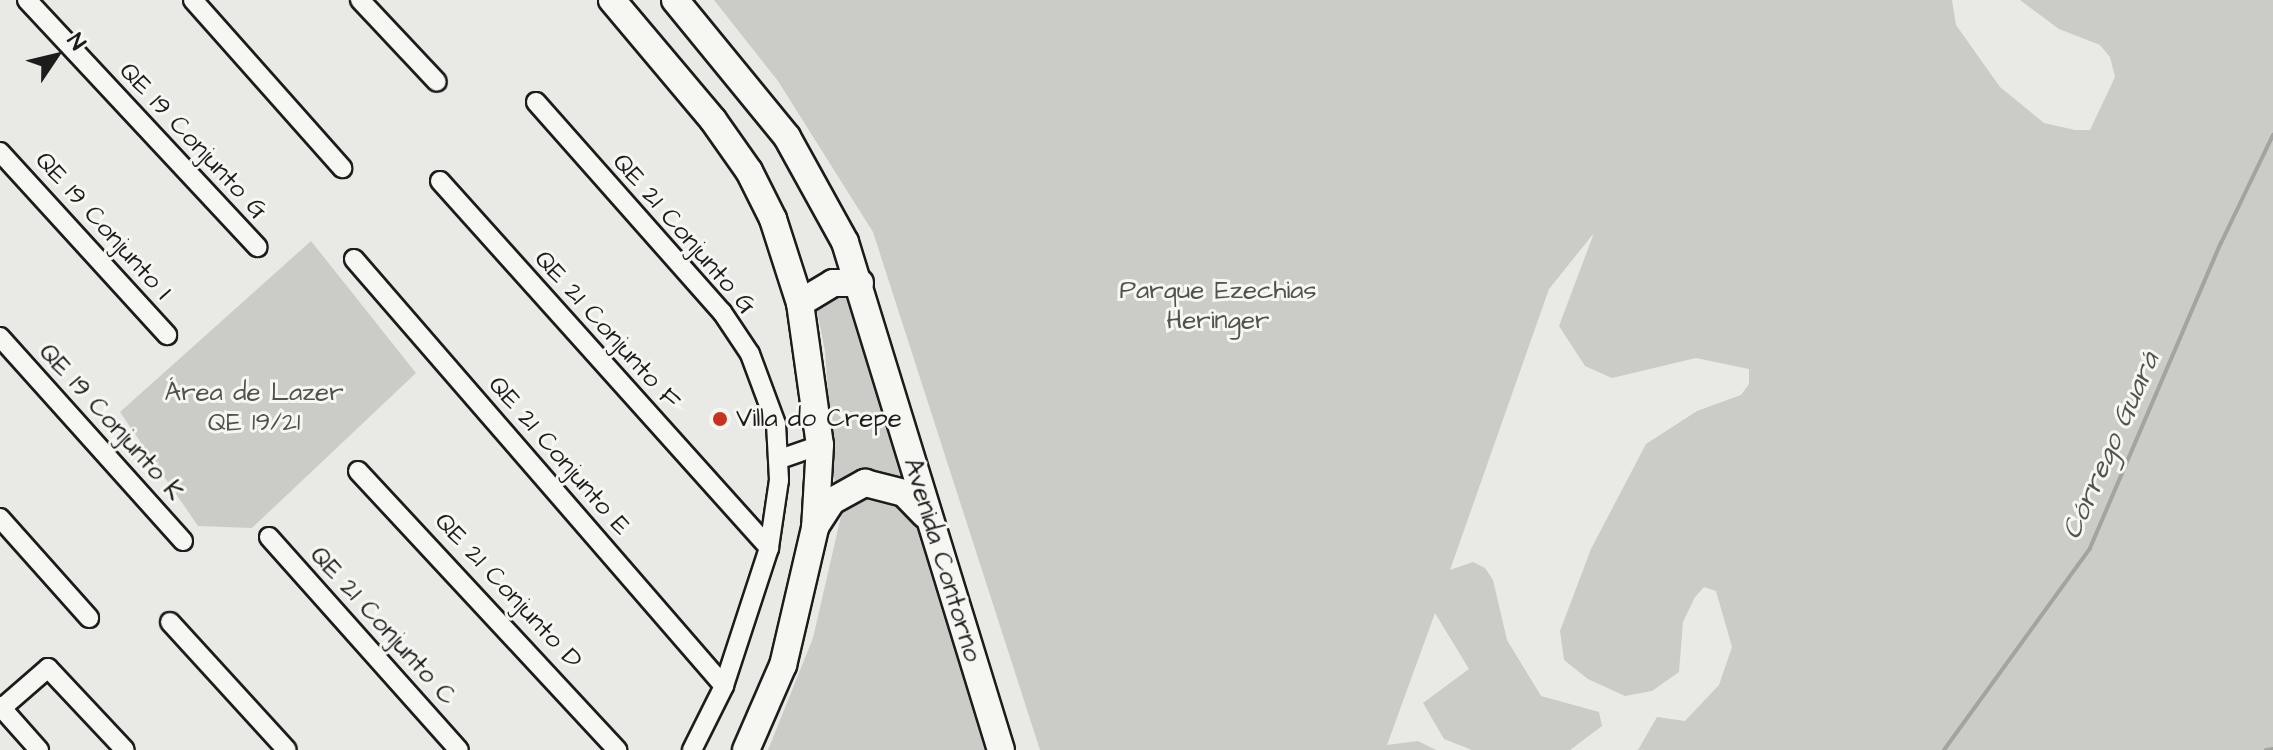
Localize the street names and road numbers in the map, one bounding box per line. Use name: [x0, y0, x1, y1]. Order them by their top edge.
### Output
street label: QE 19 Conjunto G: [112, 56, 274, 226]
street label: QE 19 Conjunto I: [28, 145, 178, 307]
street label: QE 21 Conjunto G: [606, 147, 762, 321]
street label: QE 21 Conjunto F: [527, 244, 687, 416]
street label: QE 19 Conjunto K: [32, 337, 190, 507]
street label: QE 21 Conjunto E: [481, 370, 637, 542]
street label: Avenida Contorno: [896, 454, 988, 666]
street label: QE 21 Conjunto D: [428, 506, 588, 676]
street label: QE 21 Conjunto C: [303, 540, 463, 712]

